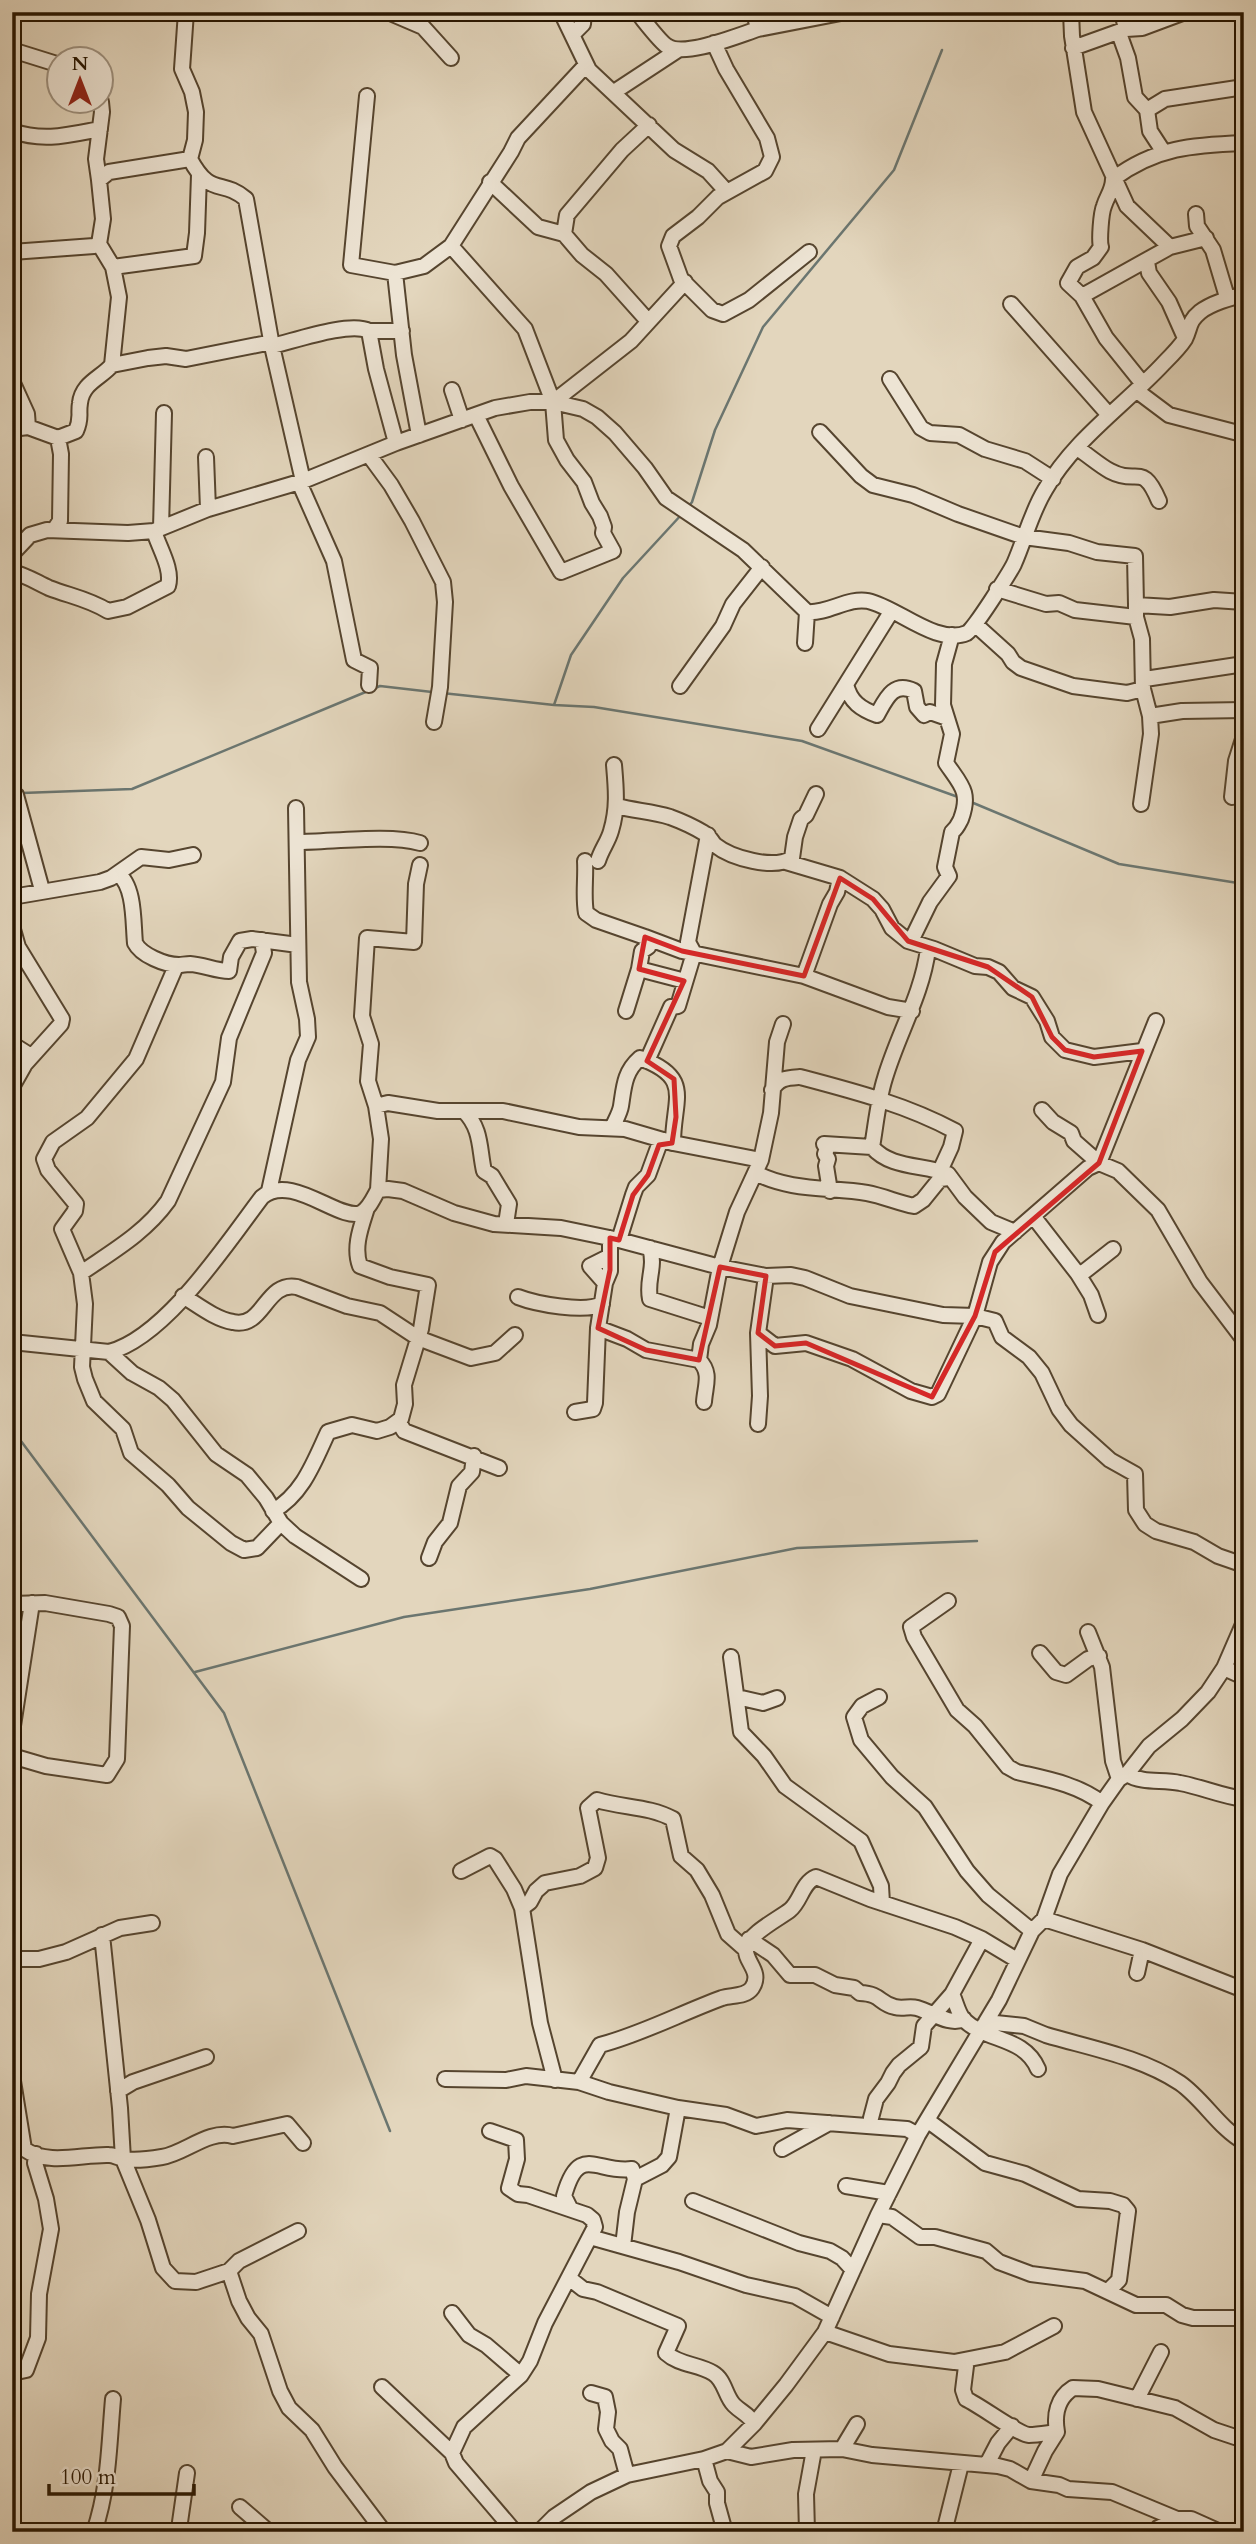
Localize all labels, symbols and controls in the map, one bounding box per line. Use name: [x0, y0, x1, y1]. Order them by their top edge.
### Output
north arrow: [46, 46, 116, 116]
text: N: [72, 51, 89, 77]
scale bar: [49, 2453, 194, 2497]
text: 100 m: [60, 2463, 116, 2492]

